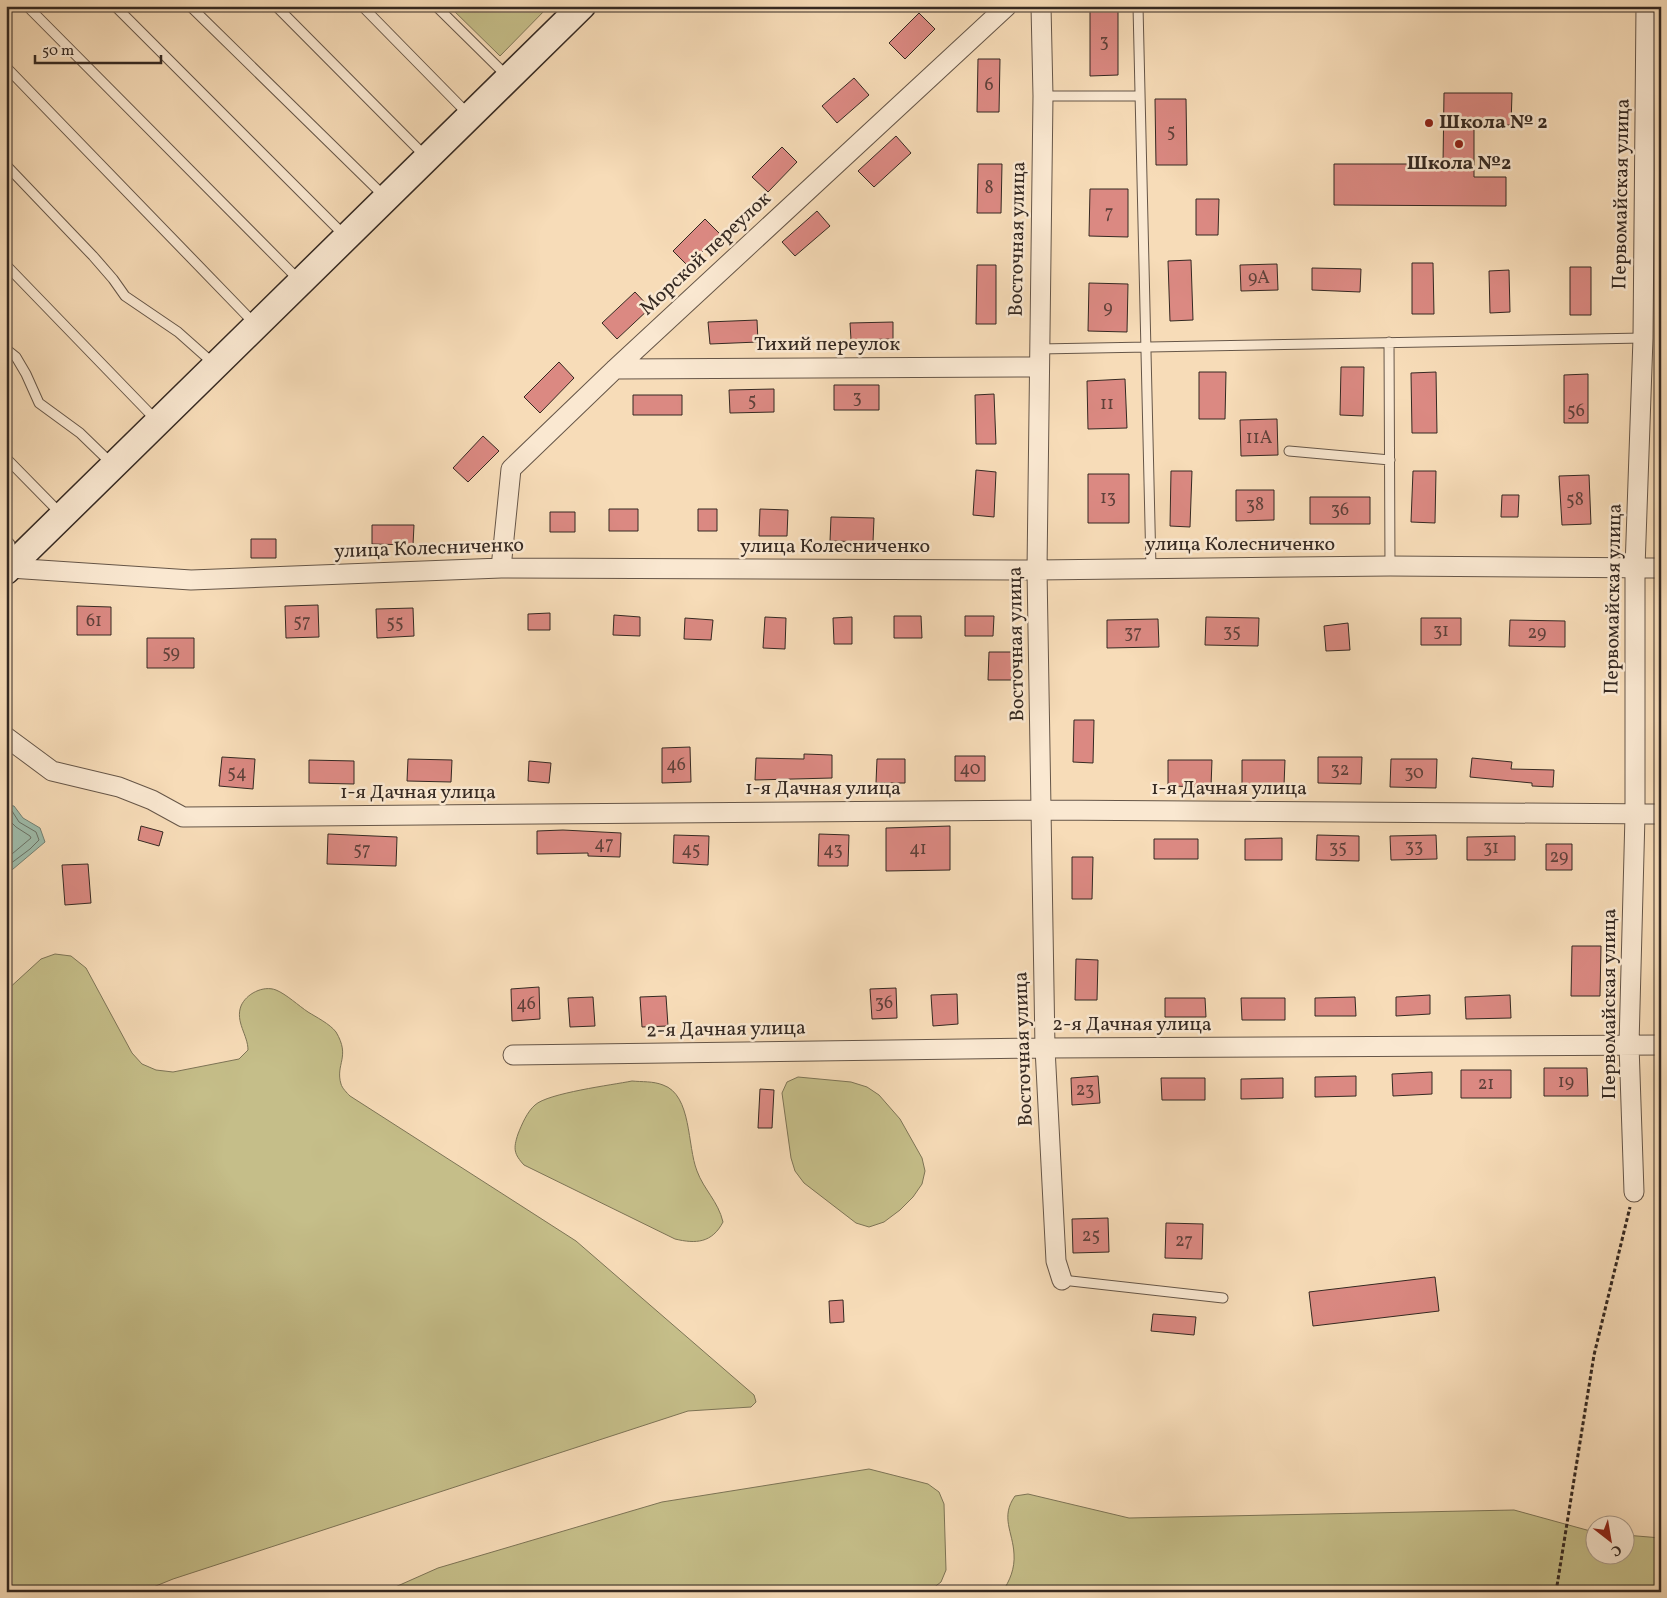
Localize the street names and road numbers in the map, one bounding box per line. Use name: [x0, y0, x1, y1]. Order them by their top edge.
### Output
street label: Первомайская улица: [1606, 98, 1638, 290]
street label: Восточная улица: [1003, 161, 1033, 317]
street label: Морской переулок: [634, 185, 778, 322]
street label: Тихий переулок: [754, 331, 900, 359]
street label: Первомайская улица: [1598, 503, 1630, 695]
street label: улица Колесниченко: [1145, 531, 1335, 559]
street label: улица Колесниченко: [333, 532, 525, 566]
street label: улица Колесниченко: [740, 533, 930, 561]
street label: Восточная улица: [1002, 566, 1032, 722]
street label: 1-я Дачная улица: [745, 775, 901, 803]
street label: 1-я Дачная улица: [1151, 775, 1307, 803]
street label: 1-я Дачная улица: [340, 779, 496, 807]
street label: Первомайская улица: [1596, 908, 1624, 1100]
street label: Восточная улица: [1007, 971, 1041, 1127]
street label: 2-я Дачная улица: [1052, 1011, 1212, 1039]
street label: 2-я Дачная улица: [646, 1015, 806, 1045]

